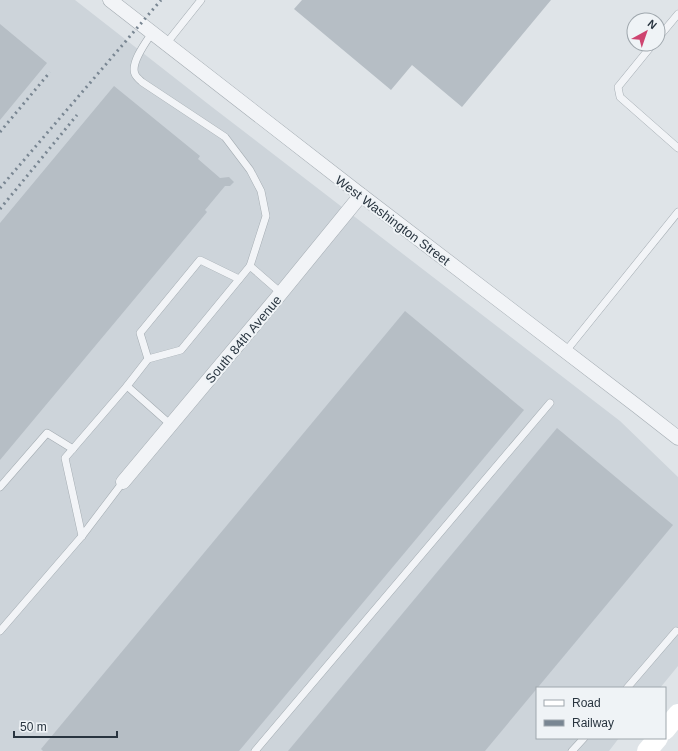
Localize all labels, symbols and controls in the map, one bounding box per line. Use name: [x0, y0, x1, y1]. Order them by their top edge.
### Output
north arrow: [626, 12, 666, 52]
text: N: [646, 17, 659, 32]
street label: West Washington Street: [332, 172, 453, 269]
street label: South 84th Avenue: [202, 293, 284, 386]
legend: [536, 687, 666, 739]
text: Road: [572, 696, 601, 710]
scale bar: [14, 713, 117, 739]
text: Railway: [572, 716, 614, 730]
text: 50 m: [20, 720, 47, 734]

